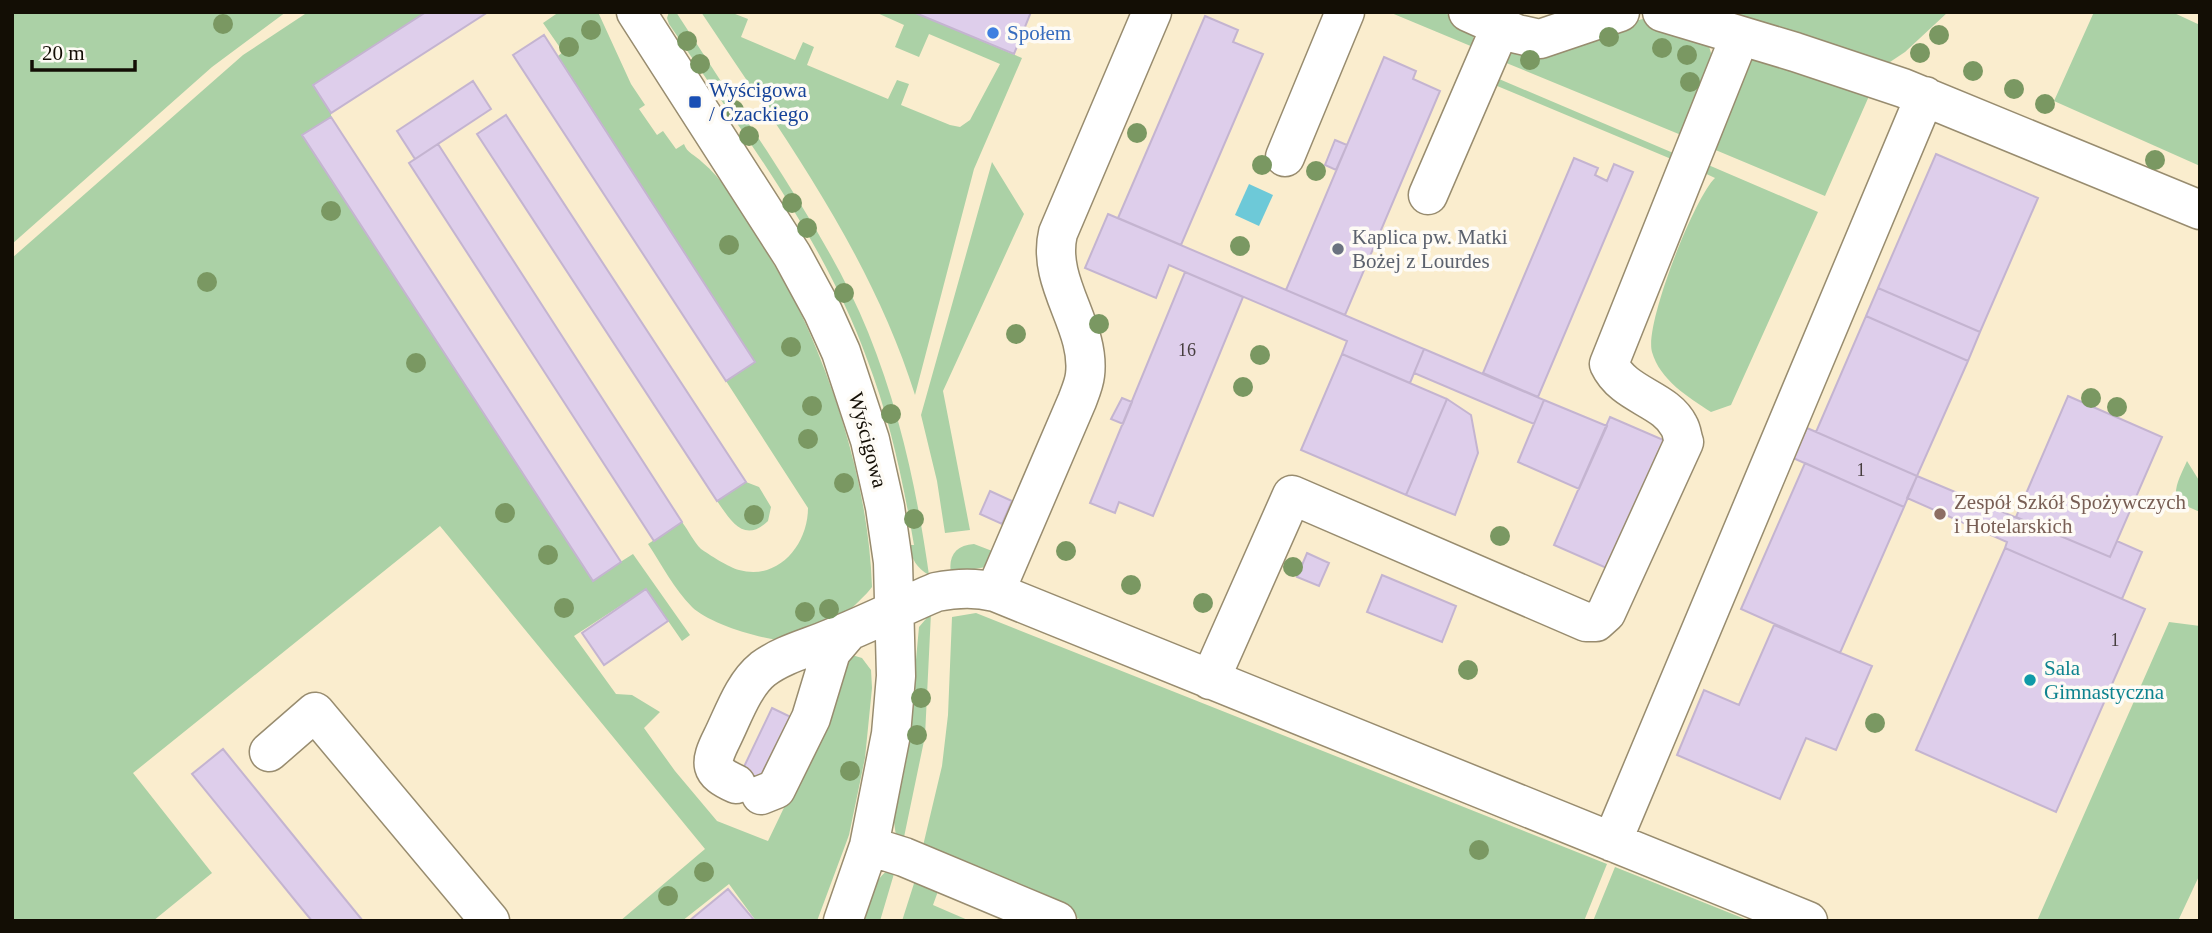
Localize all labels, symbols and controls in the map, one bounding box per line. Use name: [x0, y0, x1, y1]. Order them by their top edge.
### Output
place label: Społem: [1007, 21, 1071, 45]
marker: Społem: [985, 25, 1001, 41]
scale bar: [32, 28, 135, 72]
text: 20 m: [42, 41, 85, 65]
place label: Wyścigowa / Czackiego: [709, 78, 809, 126]
marker: Wyścigowa / Czackiego: [687, 94, 703, 110]
place label: Kaplica pw. Matki Bożej z Lourdes: [1352, 225, 1508, 273]
marker: Kaplica pw. Matki Bożej z Lourdes: [1330, 241, 1346, 257]
house number: 16: [1178, 340, 1196, 360]
street label: Wyścigowa: [844, 390, 892, 491]
house number: 1: [1857, 460, 1866, 480]
place label: Zespół Szkół Spożywczych i Hotelarskich: [1954, 490, 2187, 538]
marker: Zespół Szkół Spożywczych i Hotelarskich: [1932, 506, 1948, 522]
house number: 1: [2111, 630, 2120, 650]
place label: Sala Gimnastyczna: [2044, 656, 2165, 704]
marker: Sala Gimnastyczna: [2022, 672, 2038, 688]

